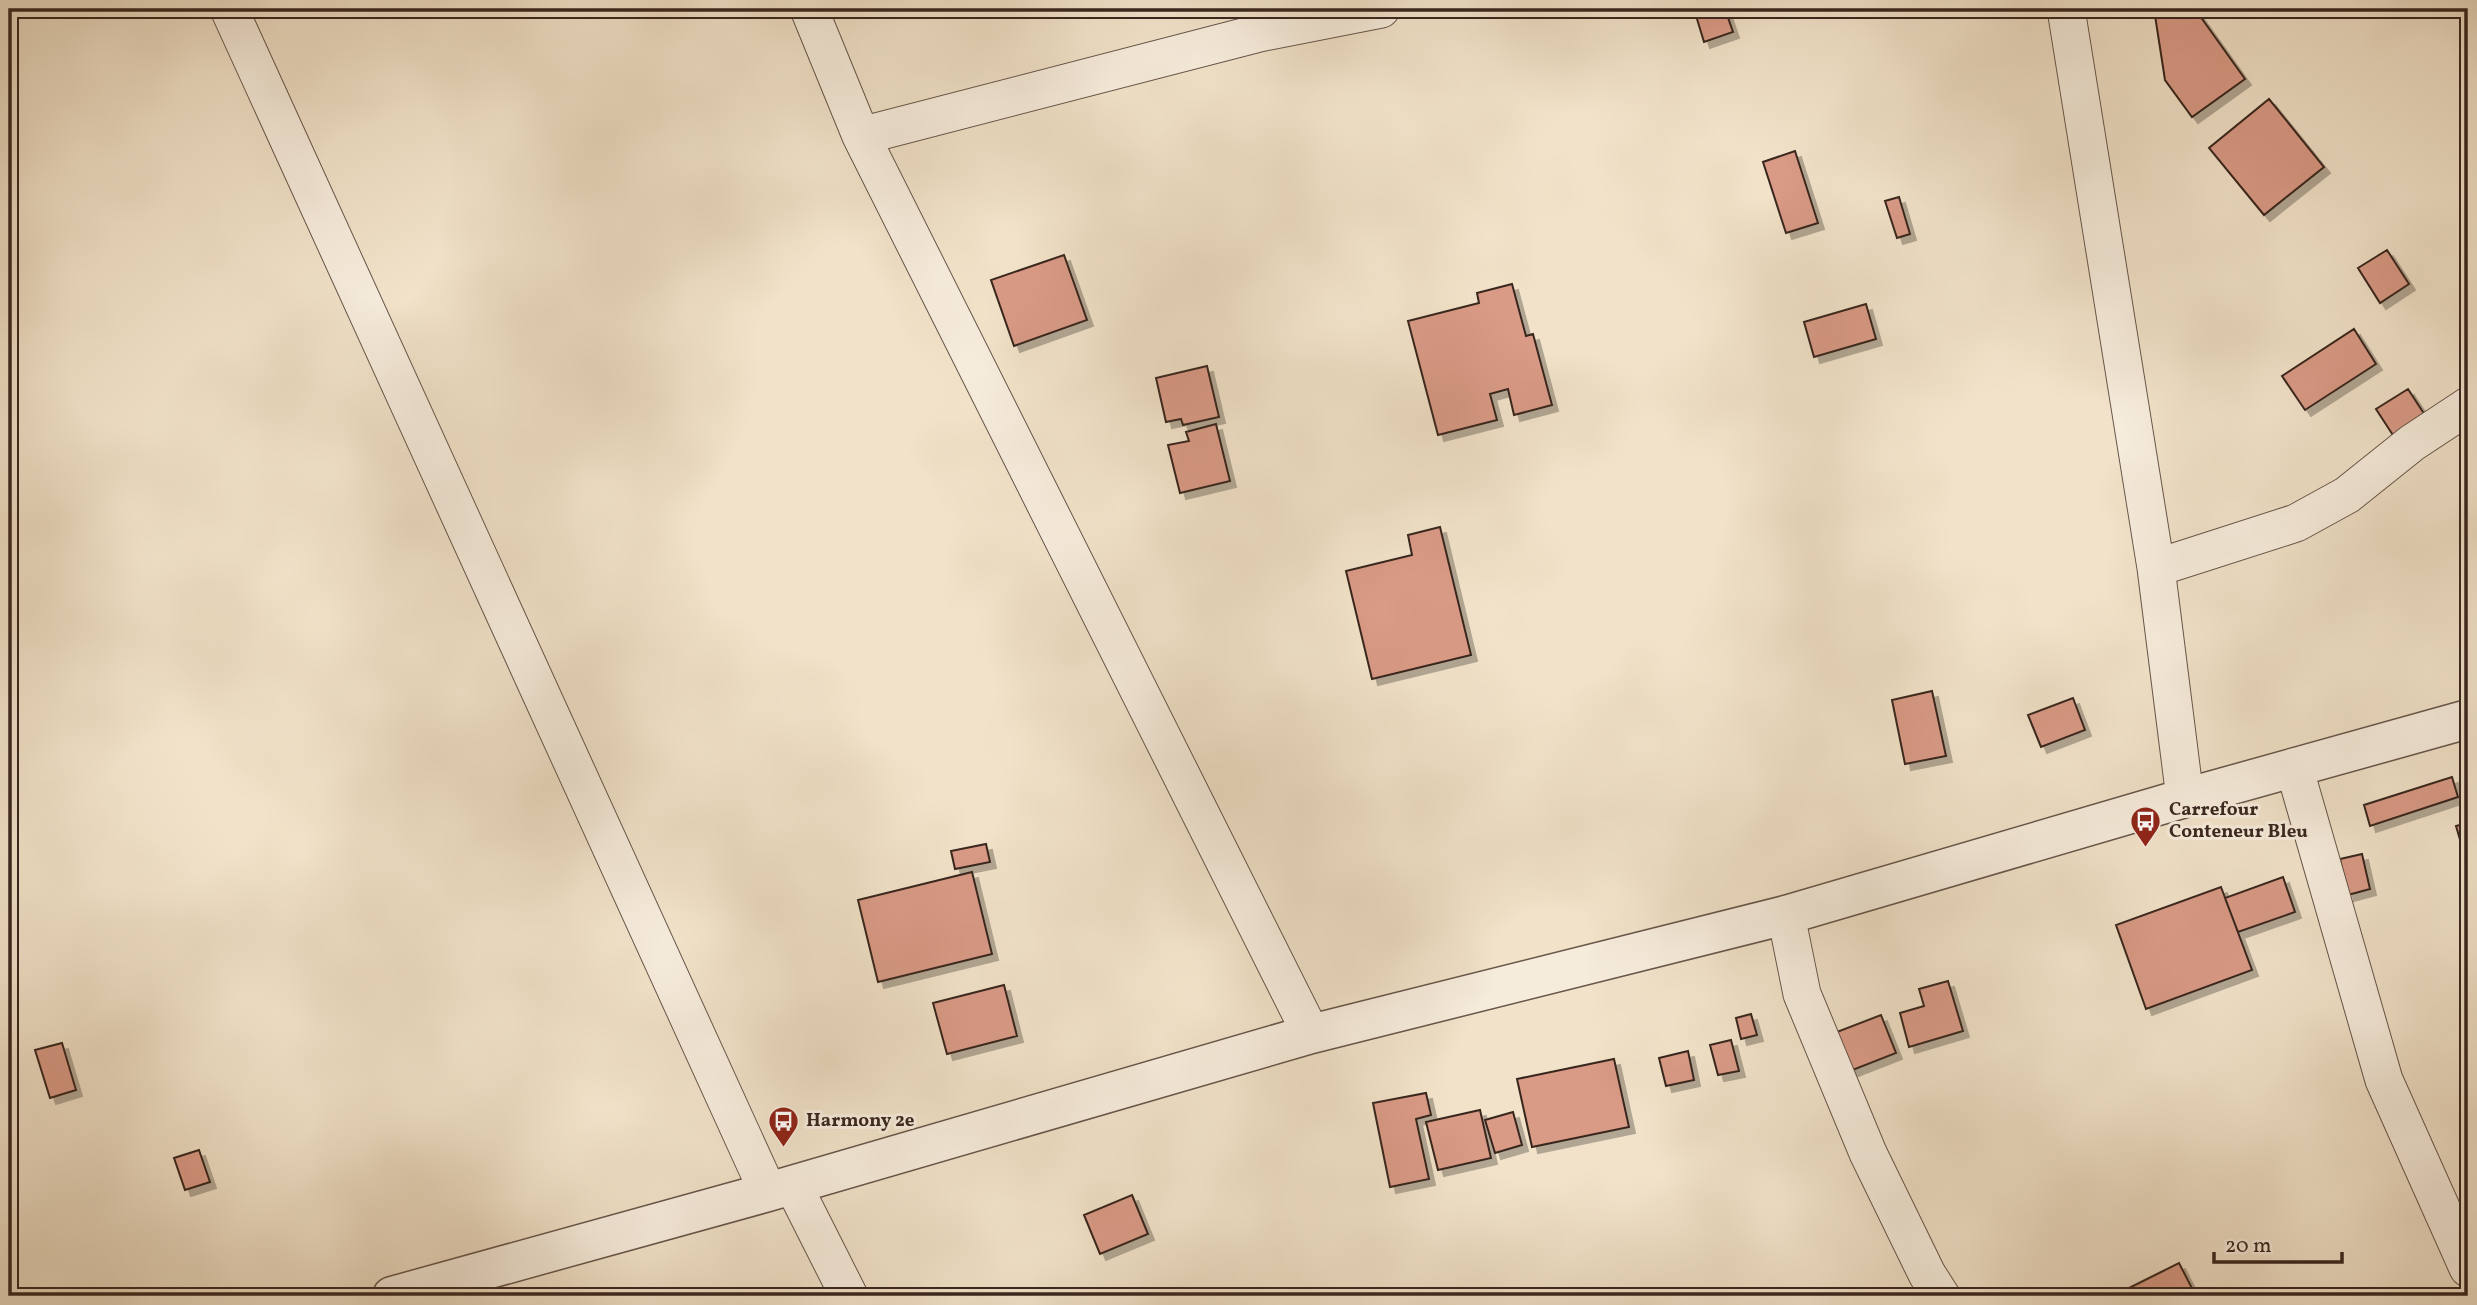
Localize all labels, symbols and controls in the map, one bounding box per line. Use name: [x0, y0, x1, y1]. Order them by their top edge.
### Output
place label: Carrefour Conteneur Bleu: [2169, 797, 2308, 845]
bus stop icon: Carrefour Conteneur Bleu: [2129, 804, 2163, 848]
bus stop icon: Harmony 2e: [766, 1104, 800, 1148]
place label: Harmony 2e: [806, 1108, 915, 1134]
scale bar: [2214, 1221, 2342, 1265]
text: 20 m: [2225, 1232, 2271, 1261]

